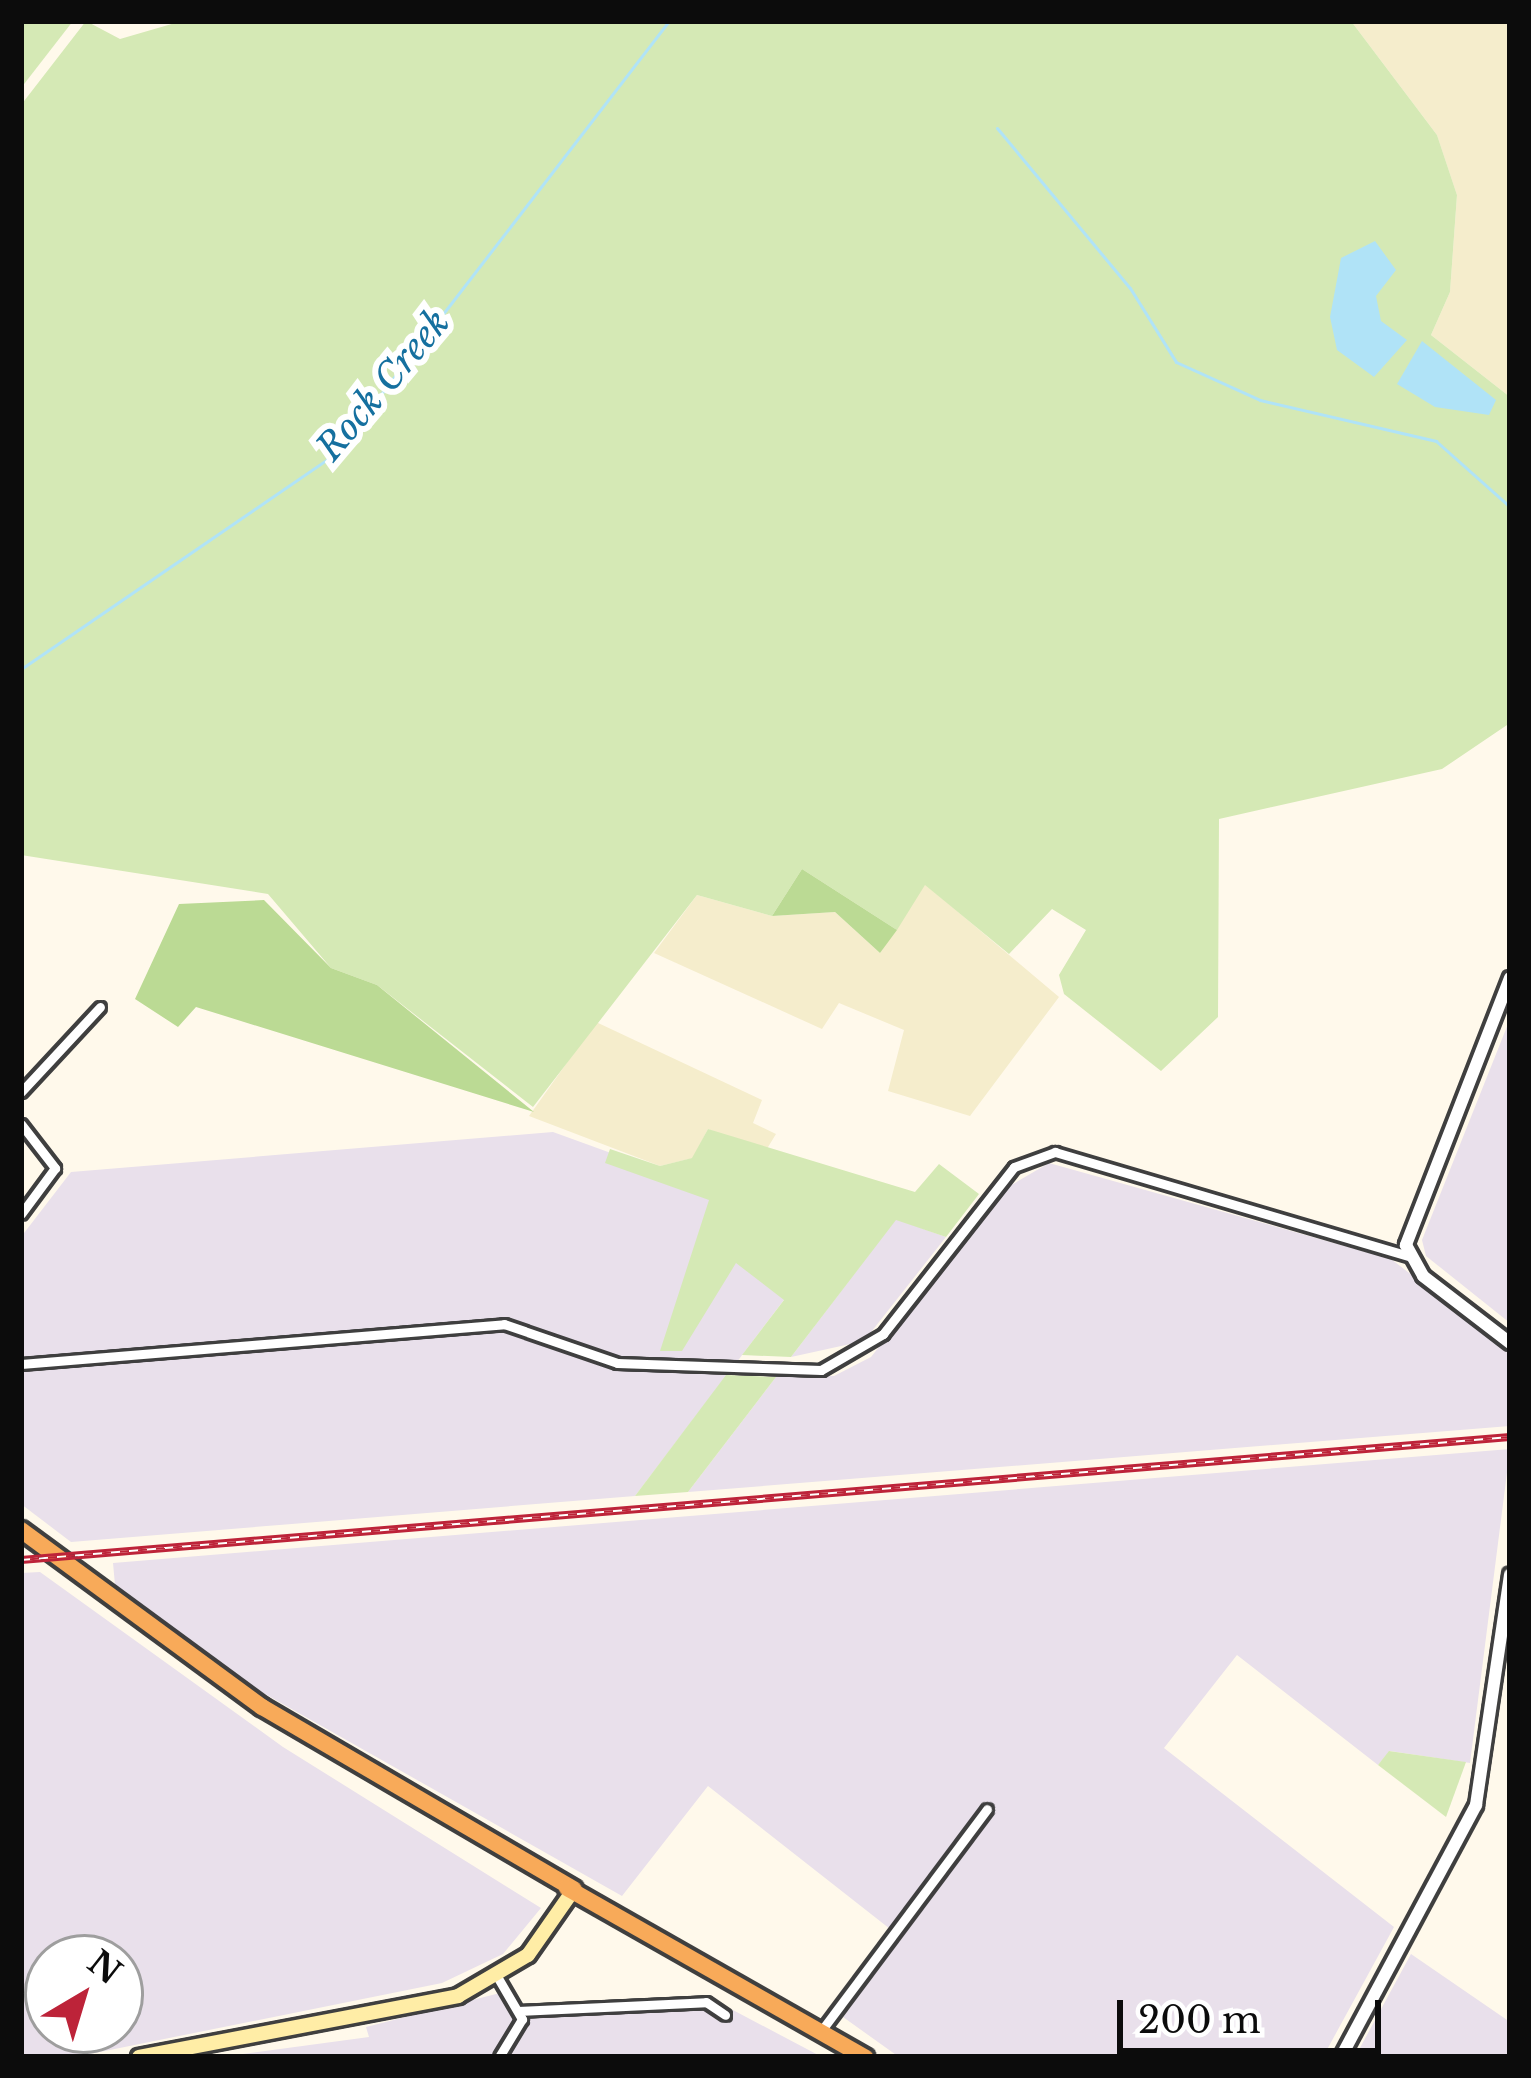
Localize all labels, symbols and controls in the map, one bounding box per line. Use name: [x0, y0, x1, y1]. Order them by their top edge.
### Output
water label: Rock Creek: [308, 301, 458, 469]
north arrow: [24, 1934, 144, 2054]
text: N: [80, 1942, 129, 1993]
scale bar: [1123, 1976, 1387, 2050]
text: 200 m: [1138, 1998, 1261, 2043]

